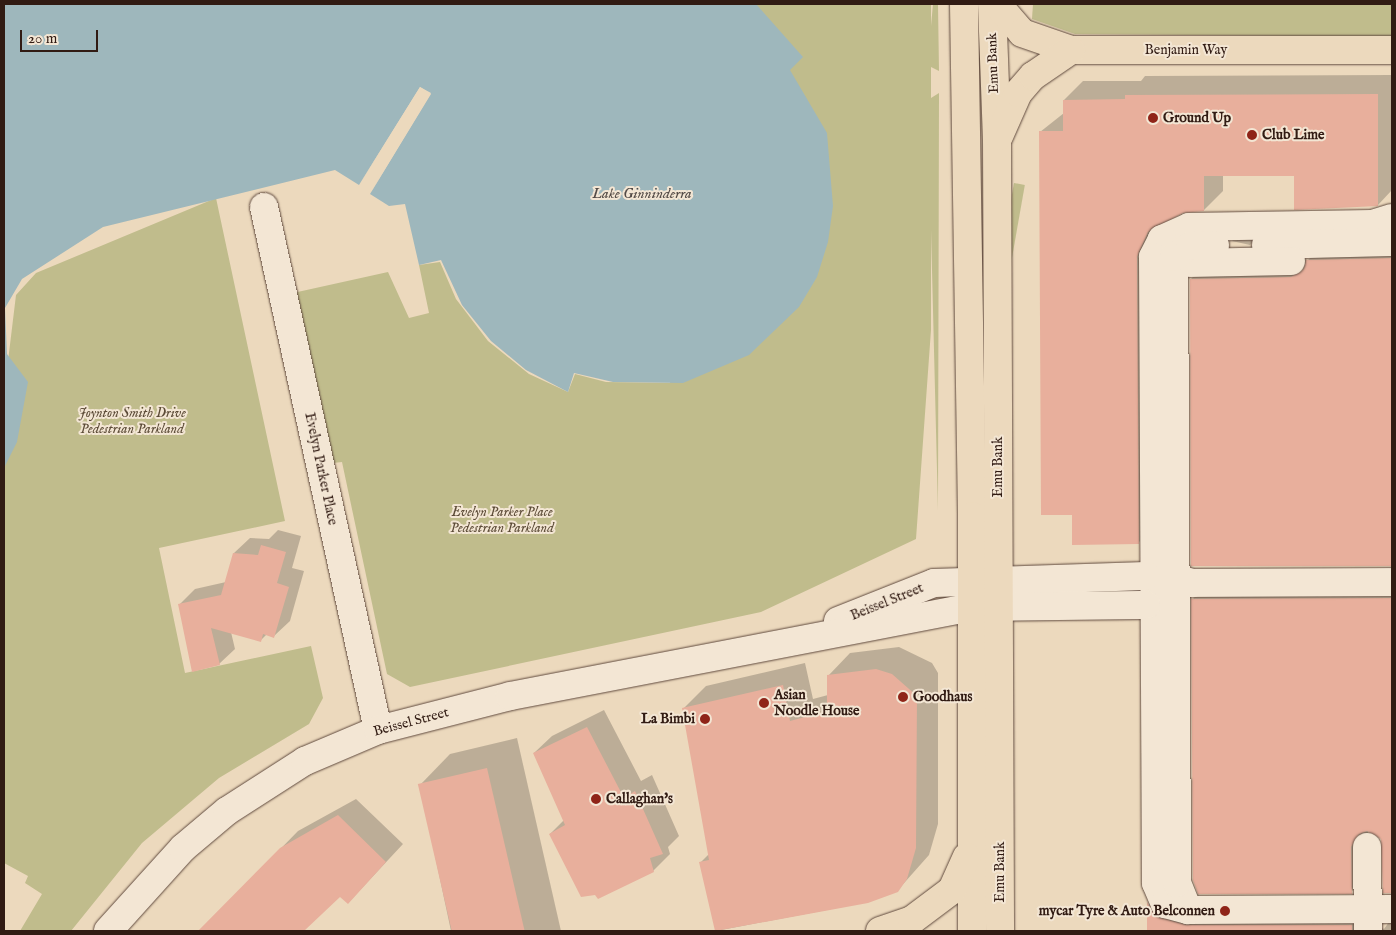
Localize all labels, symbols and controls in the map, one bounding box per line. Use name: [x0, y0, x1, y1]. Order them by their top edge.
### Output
scale bar: [22, 20, 100, 52]
text: 20 m: [28, 29, 57, 48]
street label: Emu Bank: [984, 32, 1002, 94]
street label: Benjamin Way: [1145, 42, 1227, 58]
place label: Ground Up: [1163, 110, 1231, 126]
marker: Ground Up: [1147, 112, 1159, 124]
place label: Club Lime: [1262, 127, 1324, 143]
marker: Club Lime: [1246, 129, 1258, 141]
water label: Lake Ginninderra: [592, 185, 692, 203]
park label: Joynton Smith Drive Pedestrian Parkland: [78, 405, 186, 438]
street label: Evelyn Parker Place: [301, 411, 341, 527]
street label: Emu Bank: [990, 437, 1006, 497]
park label: Evelyn Parker Place Pedestrian Parkland: [450, 504, 554, 536]
street label: Beissel Street: [848, 580, 926, 624]
place label: Asian Noodle House: [774, 687, 859, 720]
place label: Goodhaus: [913, 689, 972, 705]
marker: Goodhaus: [897, 691, 909, 703]
marker: Asian Noodle House: [758, 697, 770, 709]
street label: Beissel Street: [371, 704, 451, 740]
place label: La Bimbi: [641, 711, 695, 727]
marker: La Bimbi: [699, 713, 711, 725]
place label: Callaghan's: [606, 791, 673, 807]
marker: Callaghan's: [590, 793, 602, 805]
street label: Emu Bank: [992, 842, 1008, 902]
place label: mycar Tyre & Auto Belconnen: [1039, 903, 1215, 919]
marker: mycar Tyre & Auto Belconnen: [1219, 905, 1231, 917]

